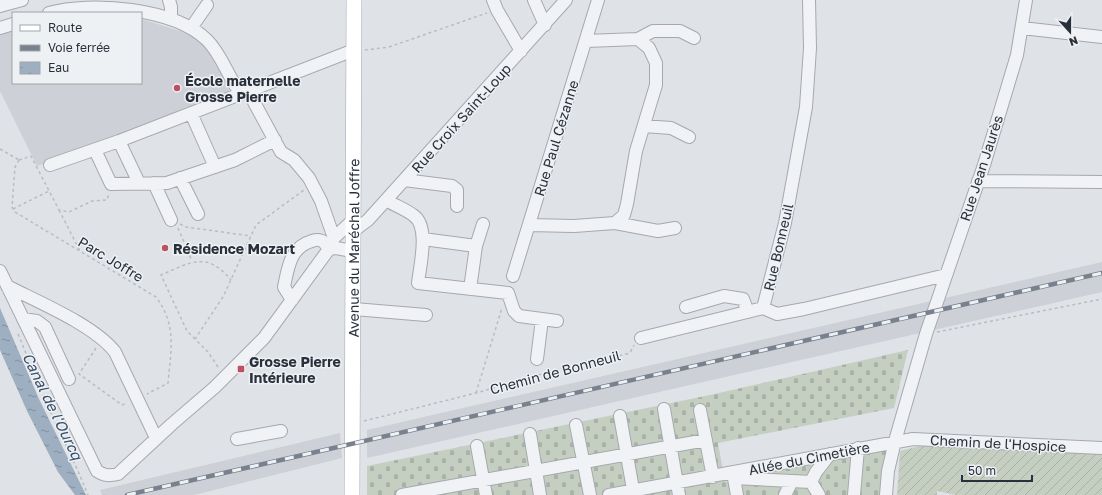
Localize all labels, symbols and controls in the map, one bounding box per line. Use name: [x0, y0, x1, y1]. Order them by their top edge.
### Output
legend: [12, 12, 142, 84]
north arrow: [1050, 12, 1090, 52]
text: Route: [48, 20, 82, 35]
text: N: [1068, 34, 1080, 49]
text: Voie ferrée: [48, 40, 110, 55]
text: Eau: [48, 60, 69, 75]
street label: Rue Croix Saint-Loup: [408, 60, 514, 176]
place label: École maternelle Grosse Pierre: [185, 72, 301, 105]
street label: Rue Paul Cézanne: [530, 78, 582, 198]
marker: École maternelle Grosse Pierre: [172, 83, 182, 93]
street label: Rue Jean Jaurès: [956, 113, 1006, 223]
street label: Avenue du Maréchal Joffre: [344, 158, 362, 338]
street label: Rue Bonneuil: [760, 202, 796, 292]
street label: Parc Joffre: [75, 233, 147, 285]
place label: Résidence Mozart: [173, 240, 295, 257]
marker: Résidence Mozart: [160, 243, 170, 253]
street label: Chemin de Bonneuil: [488, 346, 622, 398]
water label: Canal de l'Ourcq: [19, 349, 88, 464]
place label: Grosse Pierre Intérieure: [249, 353, 341, 386]
marker: Grosse Pierre Intérieure: [236, 364, 246, 374]
street label: Chemin de l'Hospice: [929, 431, 1067, 455]
street label: Allée du Cimetière: [747, 438, 871, 478]
scale bar: [962, 457, 1032, 483]
text: 50 m: [968, 463, 996, 478]

